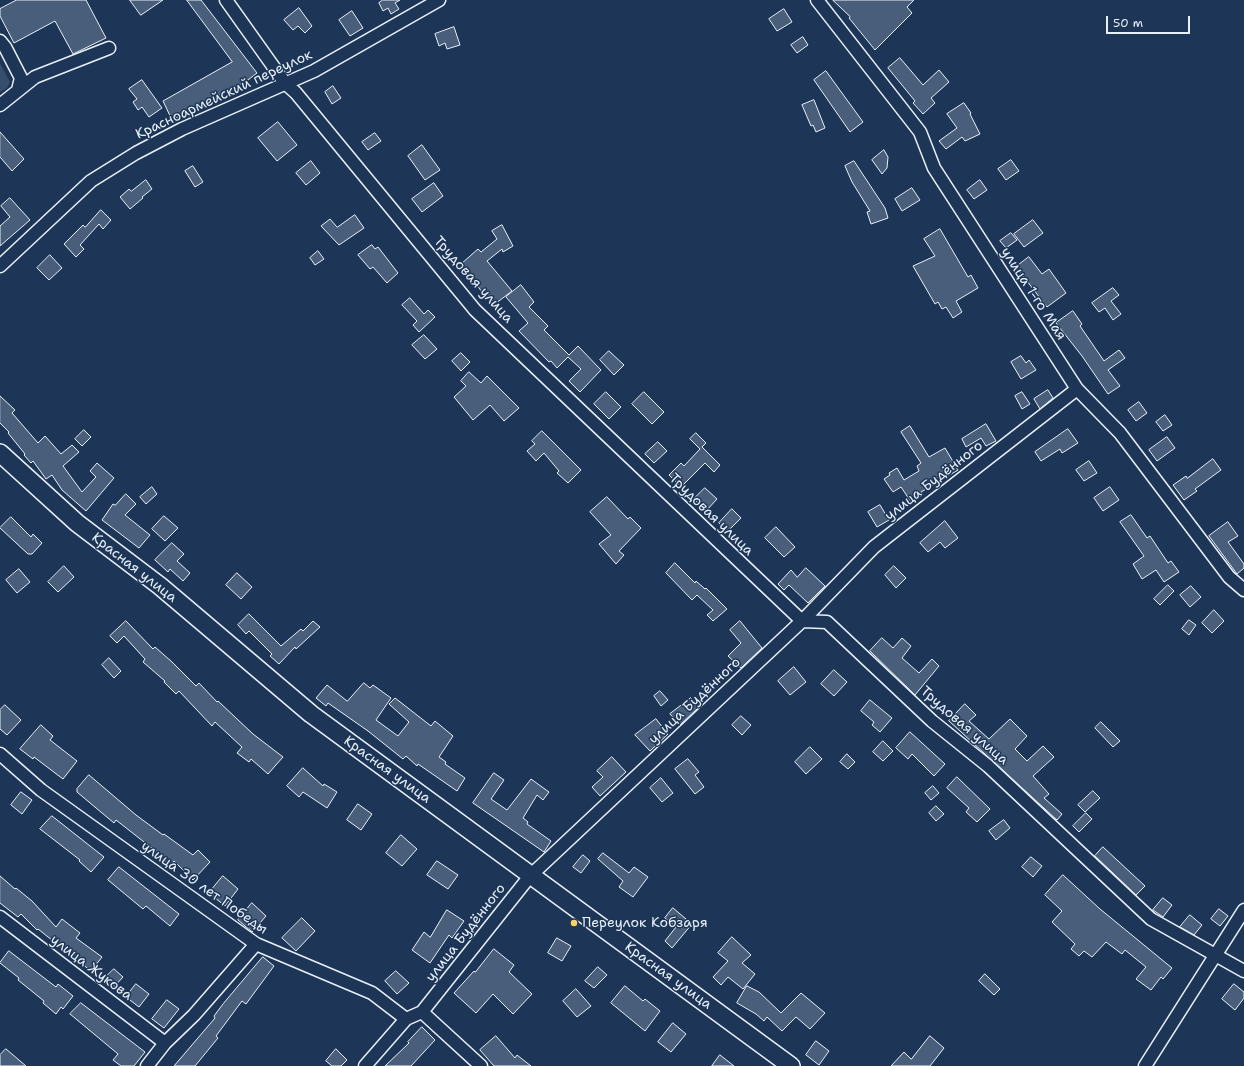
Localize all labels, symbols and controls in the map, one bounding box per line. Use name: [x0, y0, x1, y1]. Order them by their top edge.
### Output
scale bar: [1108, 8, 1192, 34]
text: 50 m: [1113, 15, 1143, 31]
street label: Красноармейский переулок: [133, 47, 315, 143]
street label: Трудовая улица: [430, 233, 516, 327]
street label: улица 1-го Мая: [997, 245, 1069, 343]
street label: улица Будённого: [882, 438, 986, 524]
street label: Трудовая улица: [665, 470, 757, 560]
street label: Красная улица: [88, 530, 180, 606]
street label: улица Будённого: [646, 654, 744, 748]
street label: Трудовая улица: [917, 683, 1011, 769]
street label: Красная улица: [340, 733, 434, 807]
street label: улица 30 лет Победы: [137, 838, 271, 938]
street label: улица Будённого: [423, 881, 509, 985]
place label: Переулок Кобзаря: [582, 915, 708, 931]
marker: Переулок Кобзаря: [569, 918, 579, 928]
street label: улица Жукова: [47, 932, 135, 1004]
street label: Красная улица: [621, 939, 715, 1013]

